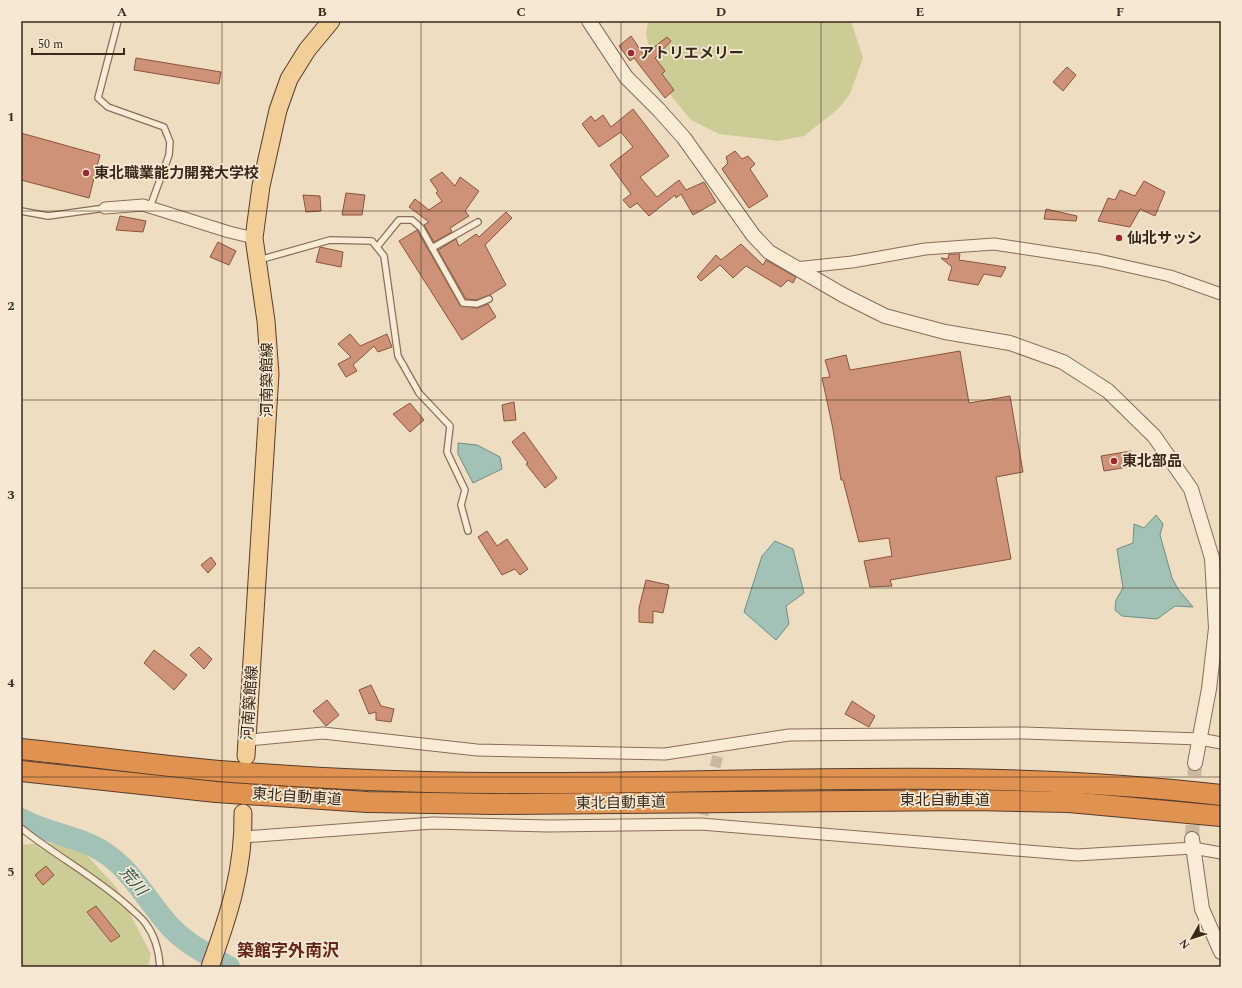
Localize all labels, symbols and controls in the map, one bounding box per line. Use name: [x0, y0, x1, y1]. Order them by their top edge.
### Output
text: A: [117, 2, 127, 22]
text: B: [317, 2, 327, 22]
text: C: [516, 2, 526, 22]
text: D: [716, 2, 726, 22]
text: E: [916, 2, 925, 22]
text: F: [1116, 2, 1124, 22]
scale bar: [32, 30, 124, 56]
text: 50 m: [38, 35, 63, 54]
place label: アトリエメリー: [639, 42, 744, 65]
marker: アトリエメリー: [626, 48, 636, 58]
text: 1: [7, 107, 15, 127]
place label: 東北職業能力開発大学校: [94, 162, 259, 185]
marker: 東北職業能力開発大学校: [81, 168, 91, 178]
place label: 仙北サッシ: [1127, 227, 1202, 250]
marker: 仙北サッシ: [1114, 233, 1124, 243]
text: 2: [7, 296, 15, 316]
street label: 河南築館線: [256, 342, 279, 418]
place label: 東北部品: [1122, 450, 1182, 473]
marker: 東北部品: [1109, 456, 1119, 466]
text: 3: [7, 485, 15, 505]
street label: 河南築館線: [236, 665, 264, 741]
text: 4: [7, 673, 15, 693]
street label: 東北自動車道: [251, 782, 343, 812]
street label: 東北自動車道: [900, 789, 990, 812]
street label: 東北自動車道: [576, 791, 666, 815]
water label: 荒川: [114, 861, 154, 902]
text: 5: [7, 862, 15, 882]
north arrow: [1172, 918, 1212, 958]
text: N: [1175, 935, 1194, 953]
district label: 築館字外南沢: [237, 938, 339, 964]

